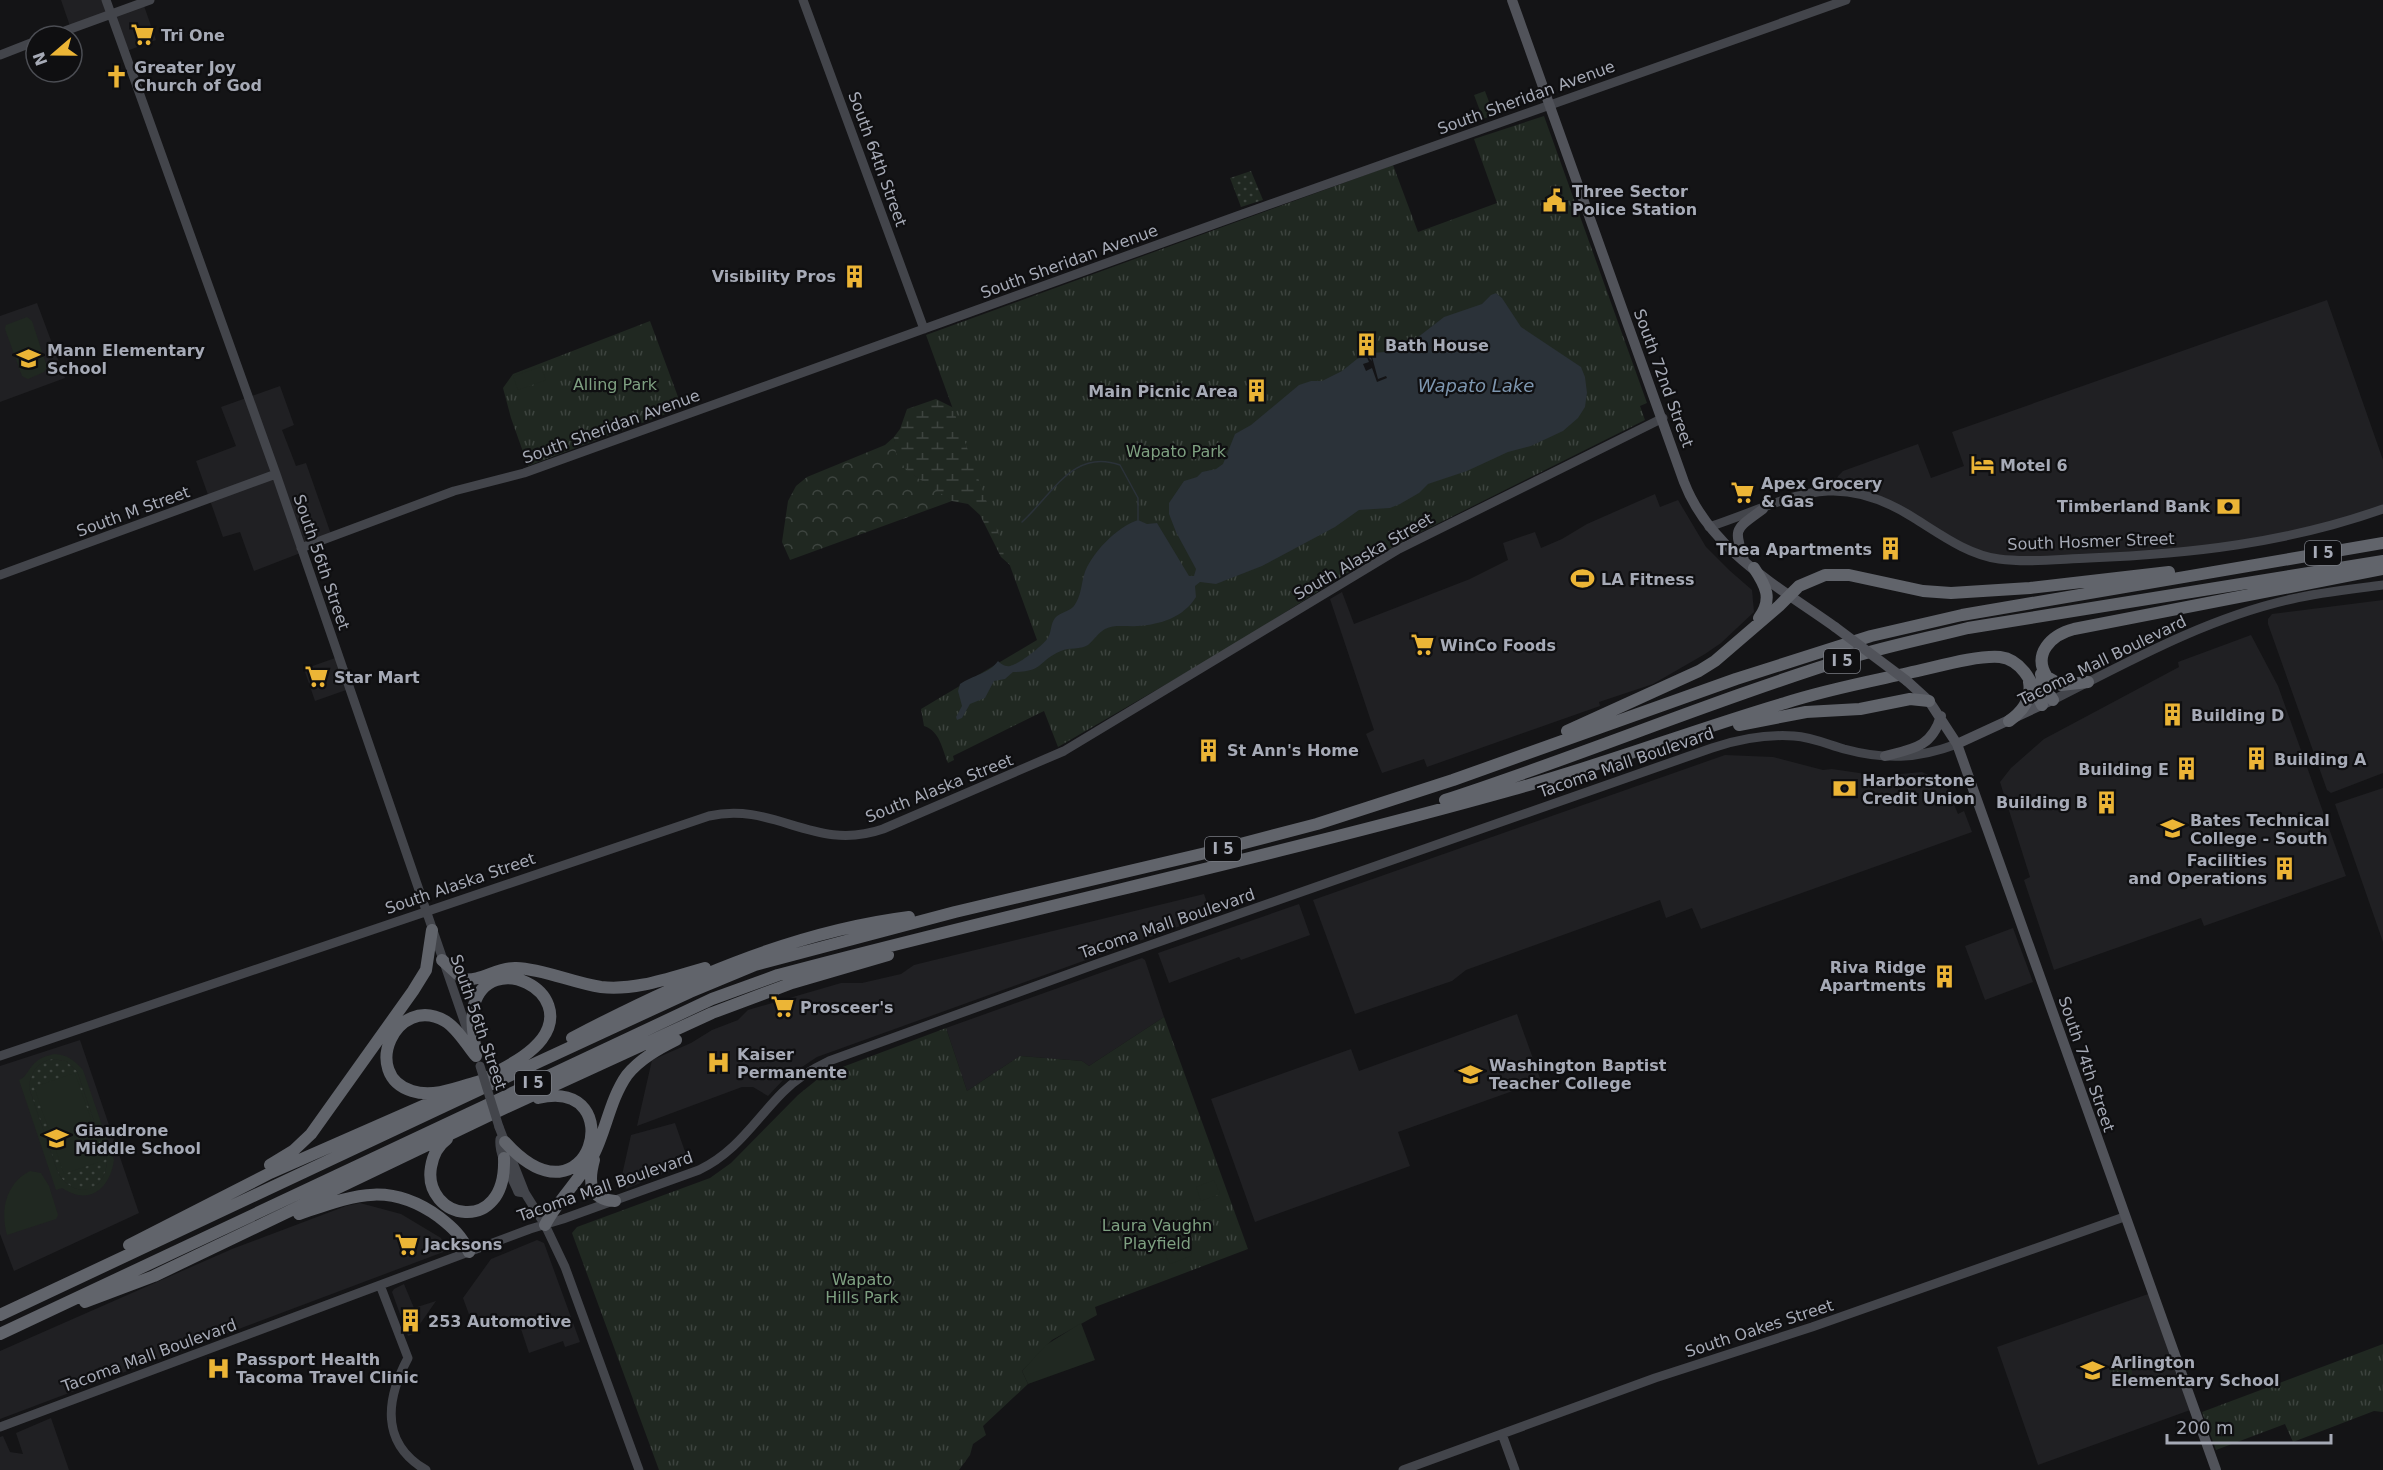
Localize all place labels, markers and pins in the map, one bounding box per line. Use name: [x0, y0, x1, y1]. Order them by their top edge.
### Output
supermarket icon: Tri One: [130, 22, 156, 48]
place label: Tri One: [161, 26, 225, 45]
place label: Greater Joy Church of God: [134, 58, 262, 95]
church icon: Greater Joy Church of God: [103, 63, 129, 89]
place label: Three Sector Police Station: [1572, 182, 1697, 219]
public building icon: Three Sector Police Station: [1541, 187, 1567, 213]
building icon: Visibility Pros: [841, 263, 867, 289]
place label: Visibility Pros: [712, 267, 836, 286]
building icon: Bath House: [1354, 332, 1380, 358]
place label: Bath House: [1385, 336, 1489, 355]
place label: Mann Elementary School: [47, 341, 206, 378]
school or university icon: Mann Elementary School: [16, 346, 42, 372]
building icon: Main Picnic Area: [1243, 378, 1269, 404]
place label: Main Picnic Area: [1088, 382, 1238, 401]
hotel icon: Motel 6: [1969, 452, 1995, 478]
place label: Motel 6: [2000, 456, 2068, 475]
place label: Apex Grocery & Gas: [1761, 474, 1883, 511]
supermarket icon: Apex Grocery & Gas: [1730, 479, 1756, 505]
bank icon: Timberland Bank: [2215, 493, 2241, 519]
place label: Timberland Bank: [2057, 497, 2210, 516]
building icon: Thea Apartments: [1877, 536, 1903, 562]
place label: Thea Apartments: [1716, 540, 1872, 559]
sports icon: LA Fitness: [1570, 566, 1596, 592]
place label: LA Fitness: [1601, 570, 1695, 589]
supermarket icon: WinCo Foods: [1409, 632, 1435, 658]
place label: WinCo Foods: [1440, 636, 1556, 655]
supermarket icon: Star Mart: [303, 664, 329, 690]
place label: Star Mart: [334, 668, 420, 687]
building icon: Building D: [2160, 702, 2186, 728]
place label: Building D: [2191, 706, 2284, 725]
building icon: St Ann's Home: [1196, 737, 1222, 763]
place label: St Ann's Home: [1227, 741, 1359, 760]
building icon: Building A: [2243, 746, 2269, 772]
place label: Building A: [2274, 750, 2367, 769]
building icon: Building E: [2174, 756, 2200, 782]
place label: Building E: [2078, 760, 2169, 779]
place label: Harborstone Credit Union: [1862, 771, 1975, 808]
bank icon: Harborstone Credit Union: [1831, 776, 1857, 802]
building icon: Building B: [2093, 789, 2119, 815]
place label: Building B: [1996, 793, 2088, 812]
place label: Bates Technical College - South: [2190, 811, 2330, 848]
school or university icon: Bates Technical College - South: [2159, 816, 2185, 842]
place label: Facilities and Operations: [2128, 851, 2267, 888]
building icon: Facilities and Operations: [2272, 856, 2298, 882]
place label: Riva Ridge Apartments: [1820, 958, 1926, 995]
building icon: Riva Ridge Apartments: [1931, 963, 1957, 989]
supermarket icon: Prosceer's: [769, 994, 795, 1020]
place label: Prosceer's: [800, 998, 894, 1017]
place label: Kaiser Permanente: [737, 1045, 847, 1082]
hospital icon: Kaiser Permanente: [706, 1050, 732, 1076]
place label: Washington Baptist Teacher College: [1489, 1056, 1667, 1093]
school or university icon: Washington Baptist Teacher College: [1458, 1061, 1484, 1087]
place label: Giaudrone Middle School: [75, 1121, 201, 1158]
school or university icon: Giaudrone Middle School: [44, 1126, 70, 1152]
supermarket icon: Jacksons: [393, 1231, 419, 1257]
place label: Jacksons: [423, 1235, 502, 1254]
building icon: 253 Automotive: [397, 1308, 423, 1334]
place label: 253 Automotive: [428, 1312, 572, 1331]
place label: Passport Health Tacoma Travel Clinic: [236, 1350, 418, 1387]
place label: Arlington Elementary School: [2111, 1353, 2279, 1390]
hospital icon: Passport Health Tacoma Travel Clinic: [205, 1355, 231, 1381]
school or university icon: Arlington Elementary School: [2080, 1358, 2106, 1384]

